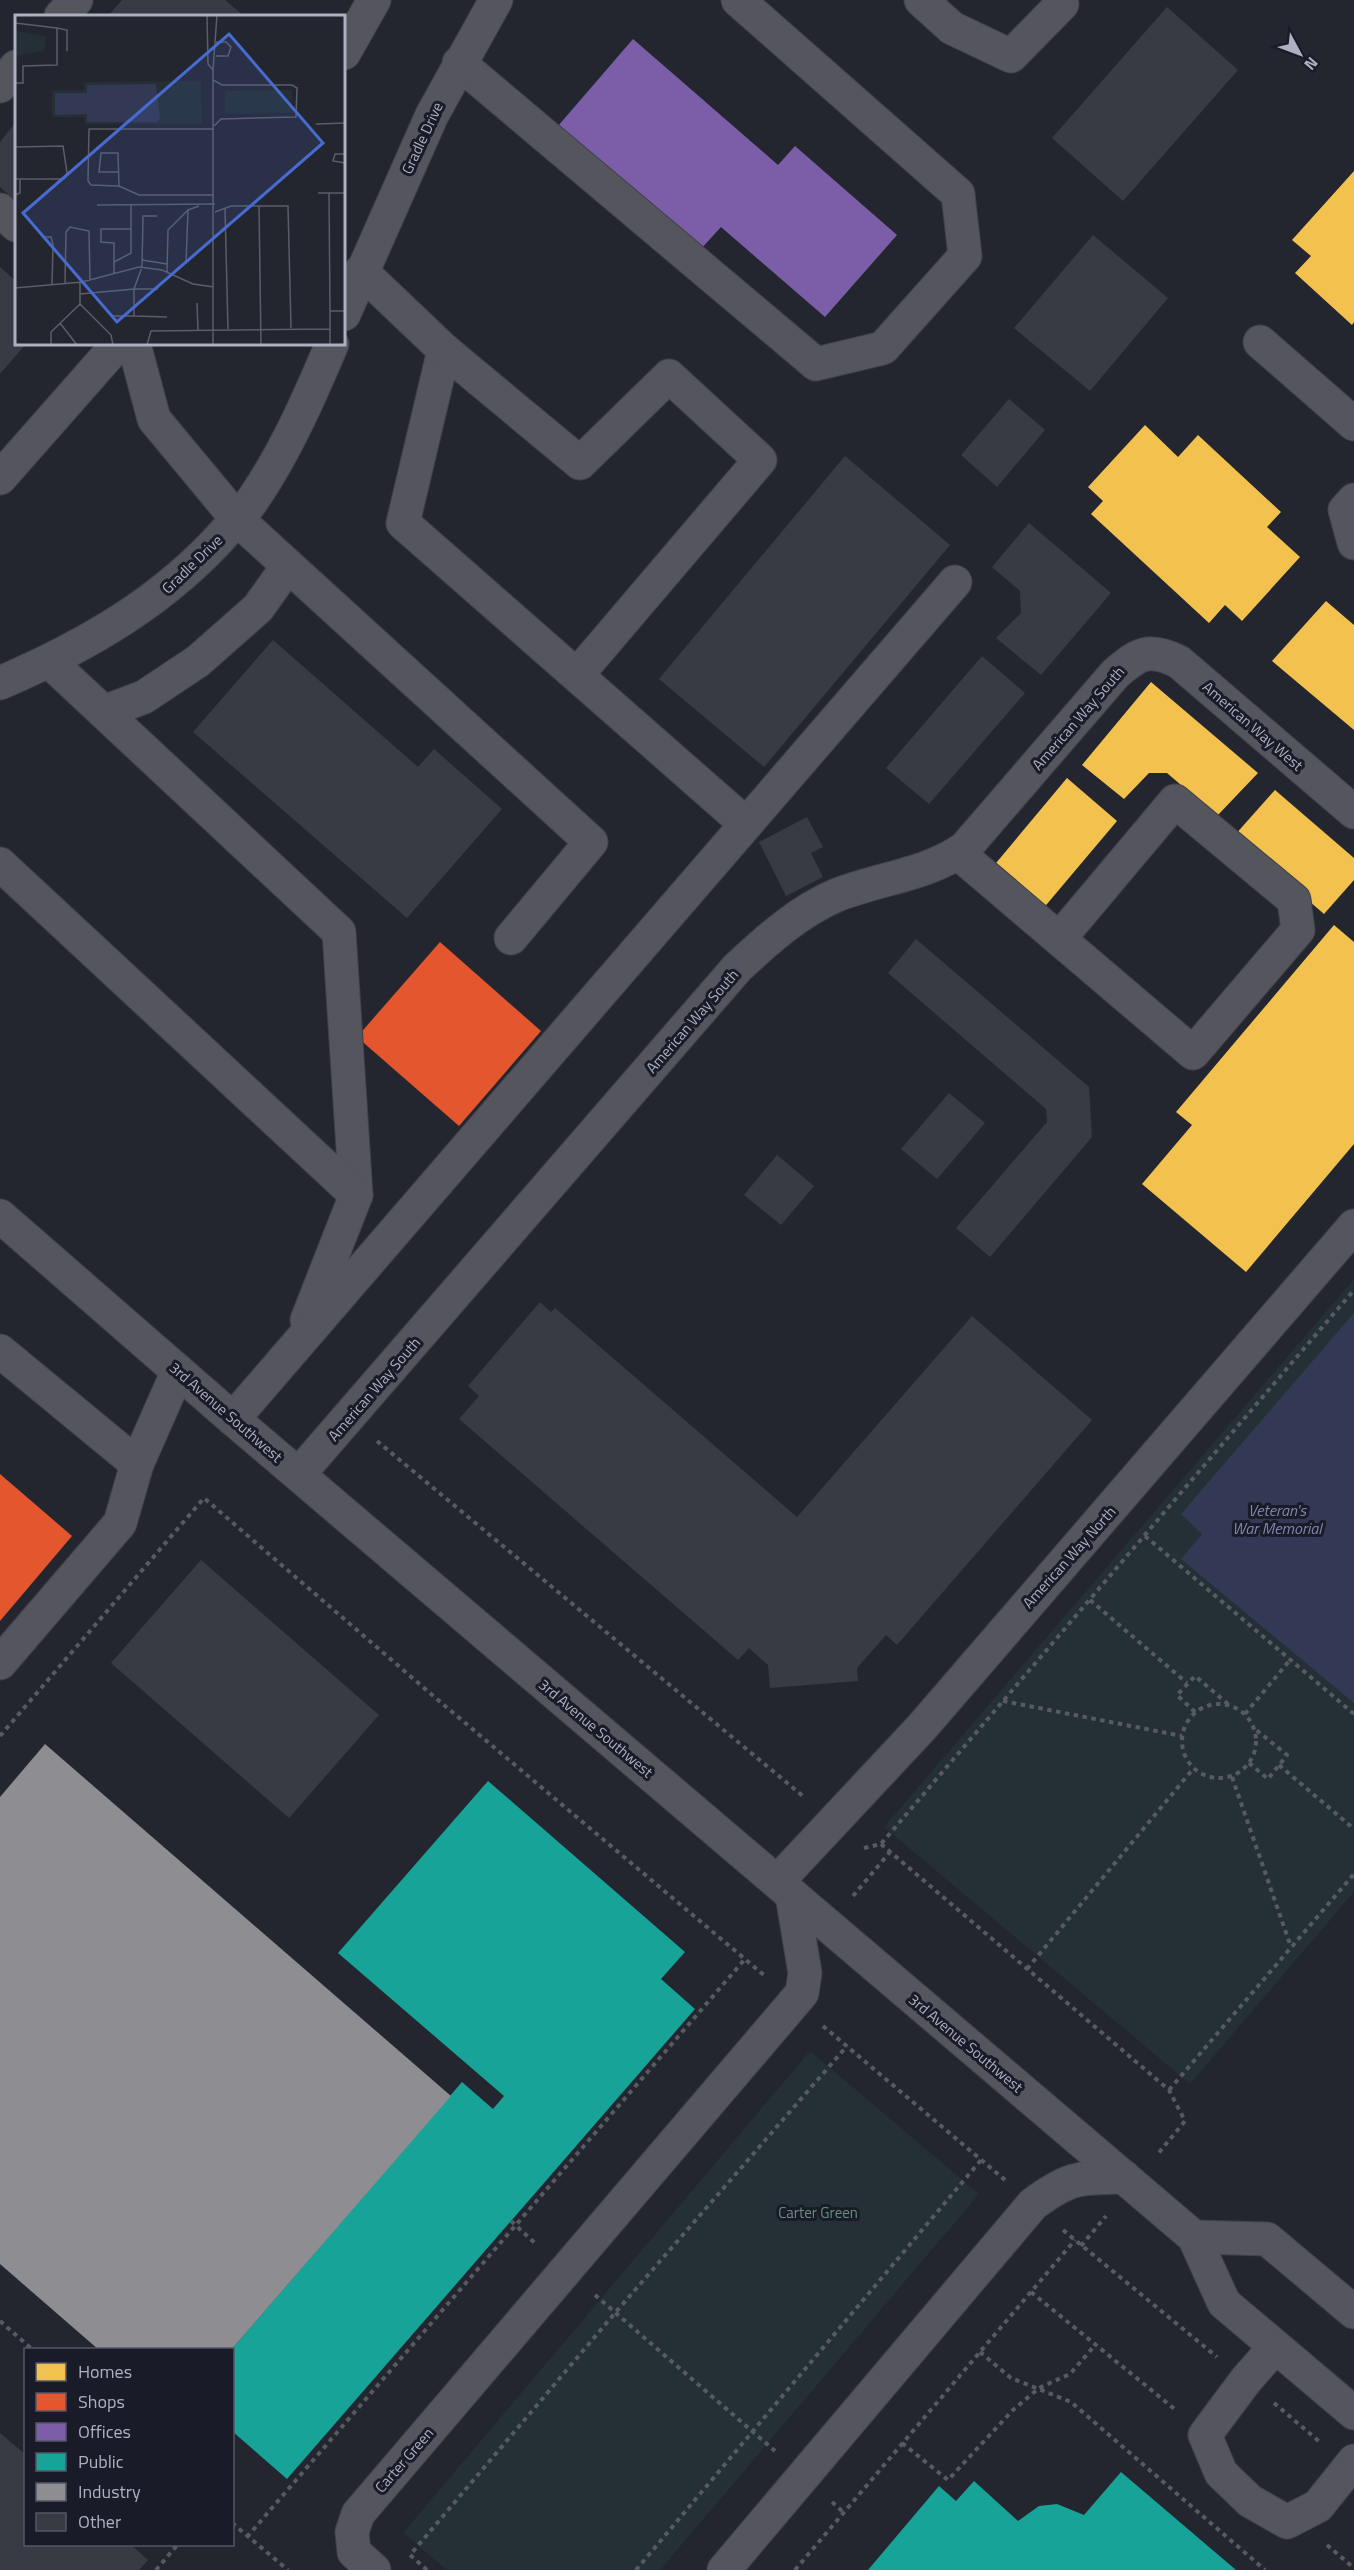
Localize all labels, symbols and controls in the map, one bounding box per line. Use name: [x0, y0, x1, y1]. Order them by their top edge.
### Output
inset map: [15, 15, 345, 345]
north arrow: [1270, 24, 1330, 84]
text: N: [1299, 52, 1324, 76]
street label: Gradle Drive: [395, 98, 449, 178]
street label: Gradle Drive: [156, 529, 228, 599]
street label: American Way South: [1026, 661, 1130, 775]
street label: American Way West: [1198, 676, 1309, 777]
street label: American Way South: [640, 964, 744, 1078]
street label: American Way South: [322, 1332, 426, 1446]
street label: 3rd Avenue Southwest: [164, 1356, 288, 1468]
water label: Veteran's War Memorial: [1232, 1498, 1323, 1540]
street label: American Way North: [1017, 1501, 1121, 1613]
street label: 3rd Avenue Southwest: [534, 1673, 659, 1783]
street label: 3rd Avenue Southwest: [904, 1988, 1029, 2098]
park label: Carter Green: [778, 2201, 858, 2224]
legend: [24, 2348, 234, 2546]
text: Homes: [78, 2358, 132, 2385]
text: Shops: [78, 2388, 125, 2415]
text: Offices: [78, 2418, 131, 2445]
street label: Carter Green: [369, 2422, 439, 2498]
text: Public: [78, 2448, 124, 2475]
text: Industry: [78, 2478, 141, 2505]
text: Other: [78, 2508, 121, 2535]

